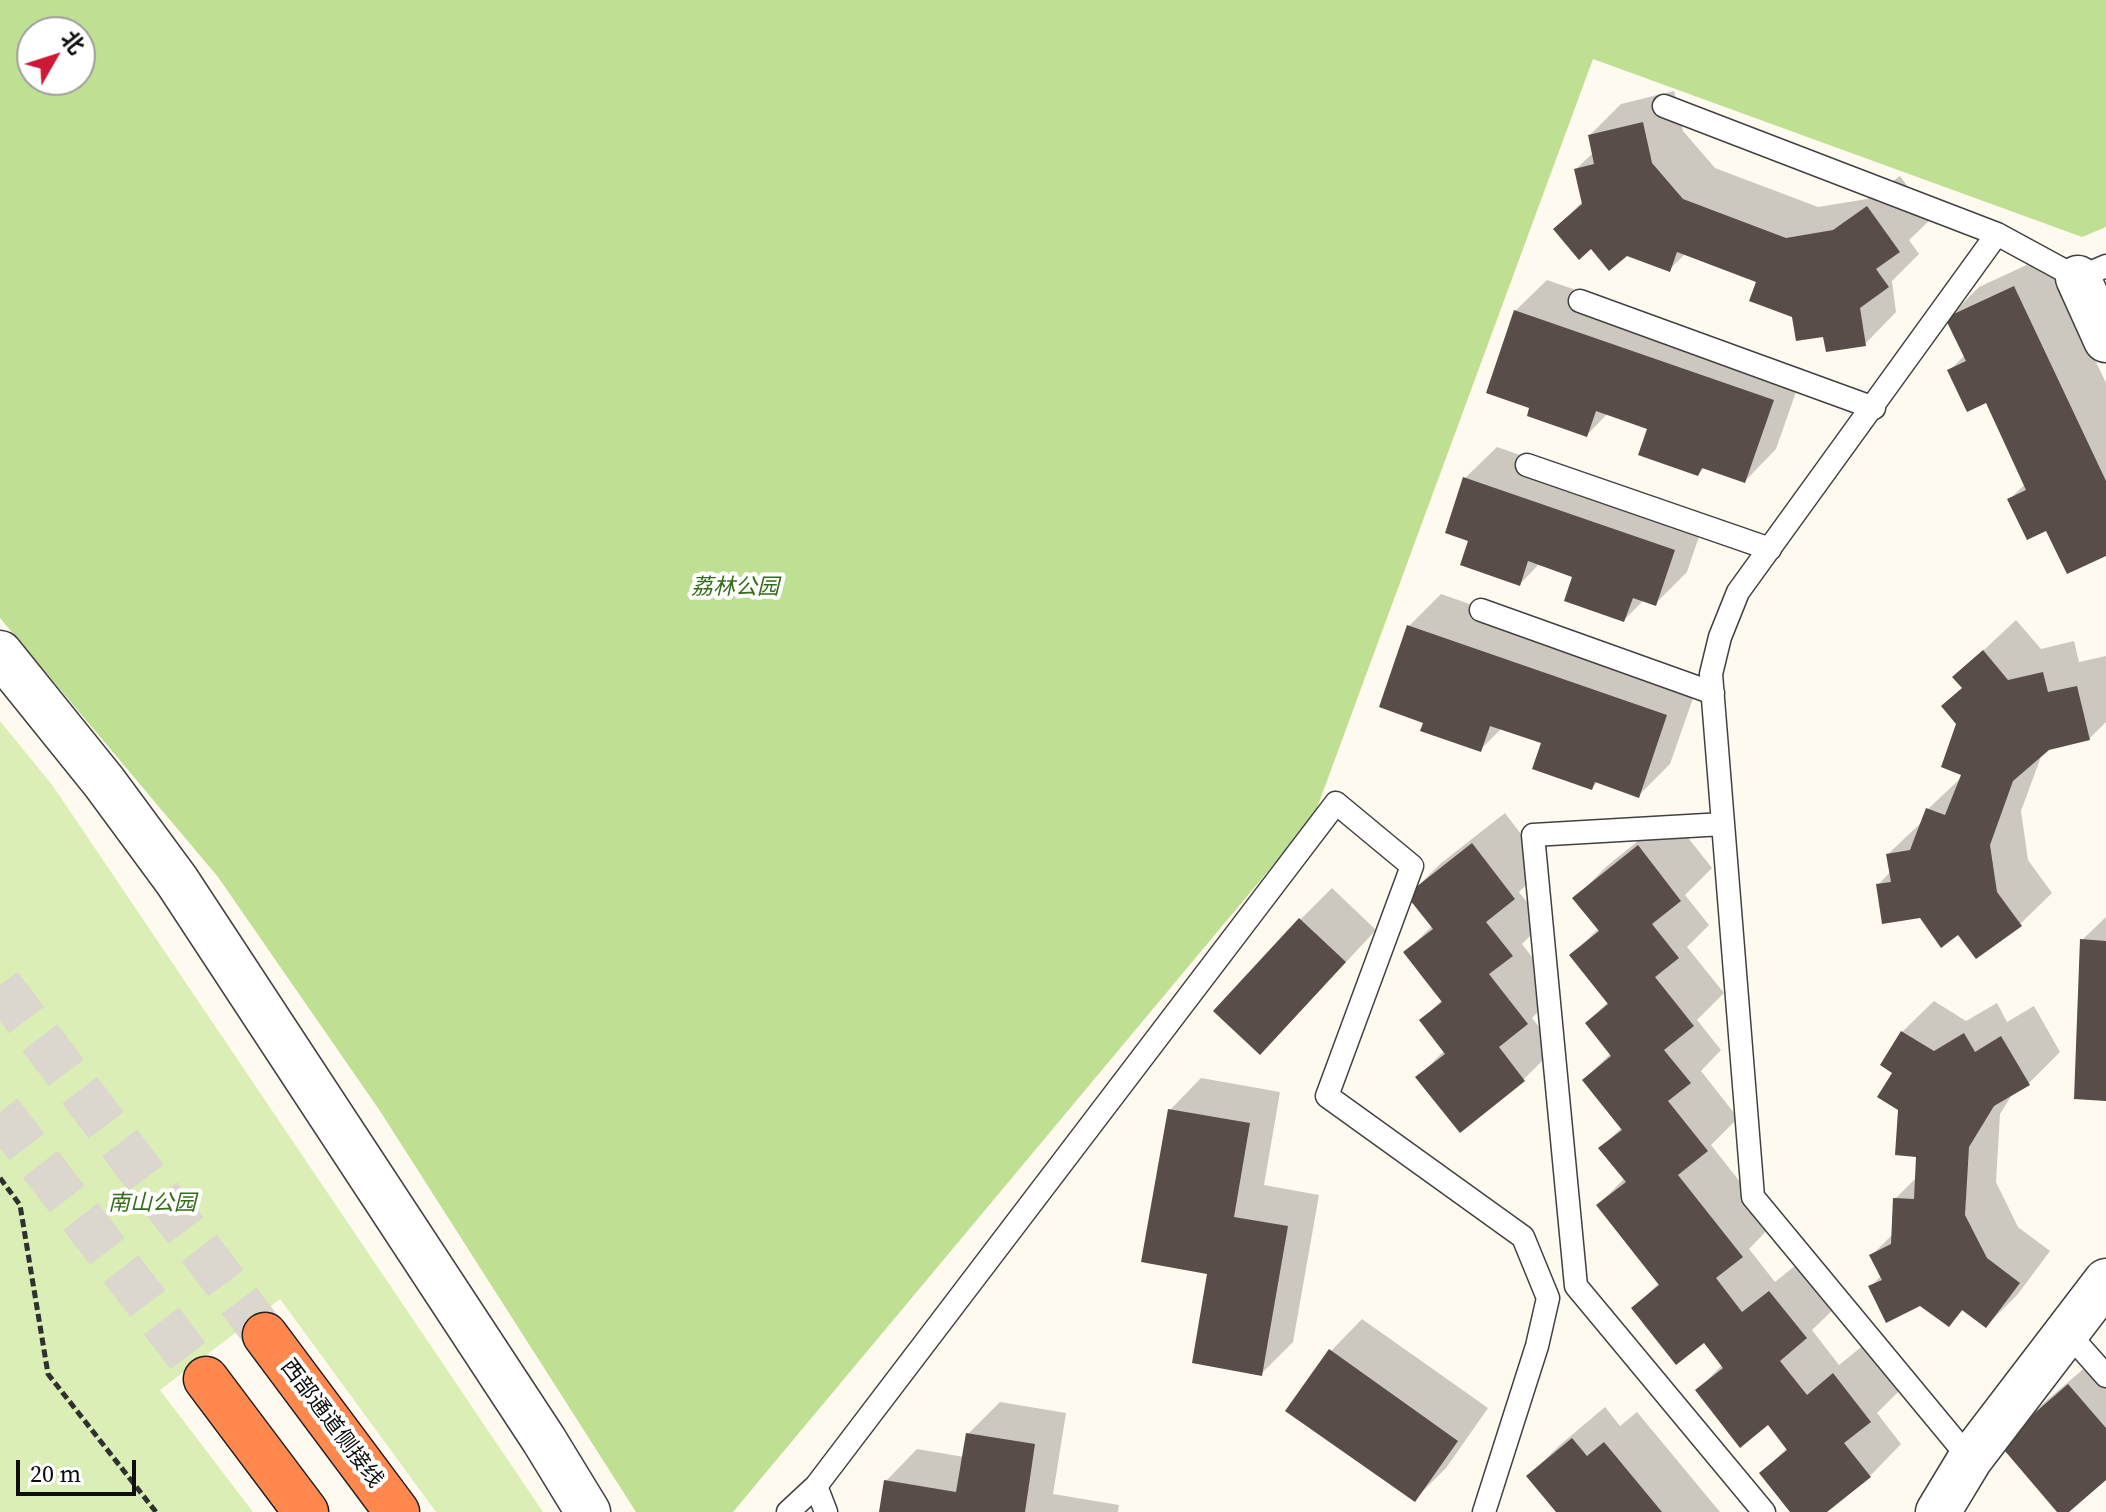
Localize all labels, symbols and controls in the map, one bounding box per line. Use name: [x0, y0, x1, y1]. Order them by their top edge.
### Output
north arrow: [16, 16, 96, 96]
text: 北: [55, 24, 92, 60]
park label: 荔林公园: [691, 575, 779, 601]
park label: 南山公园: [108, 1191, 196, 1217]
street label: 西部通道侧接线: [274, 1355, 388, 1493]
scale bar: [20, 1444, 140, 1494]
text: 20 m: [30, 1457, 81, 1490]

